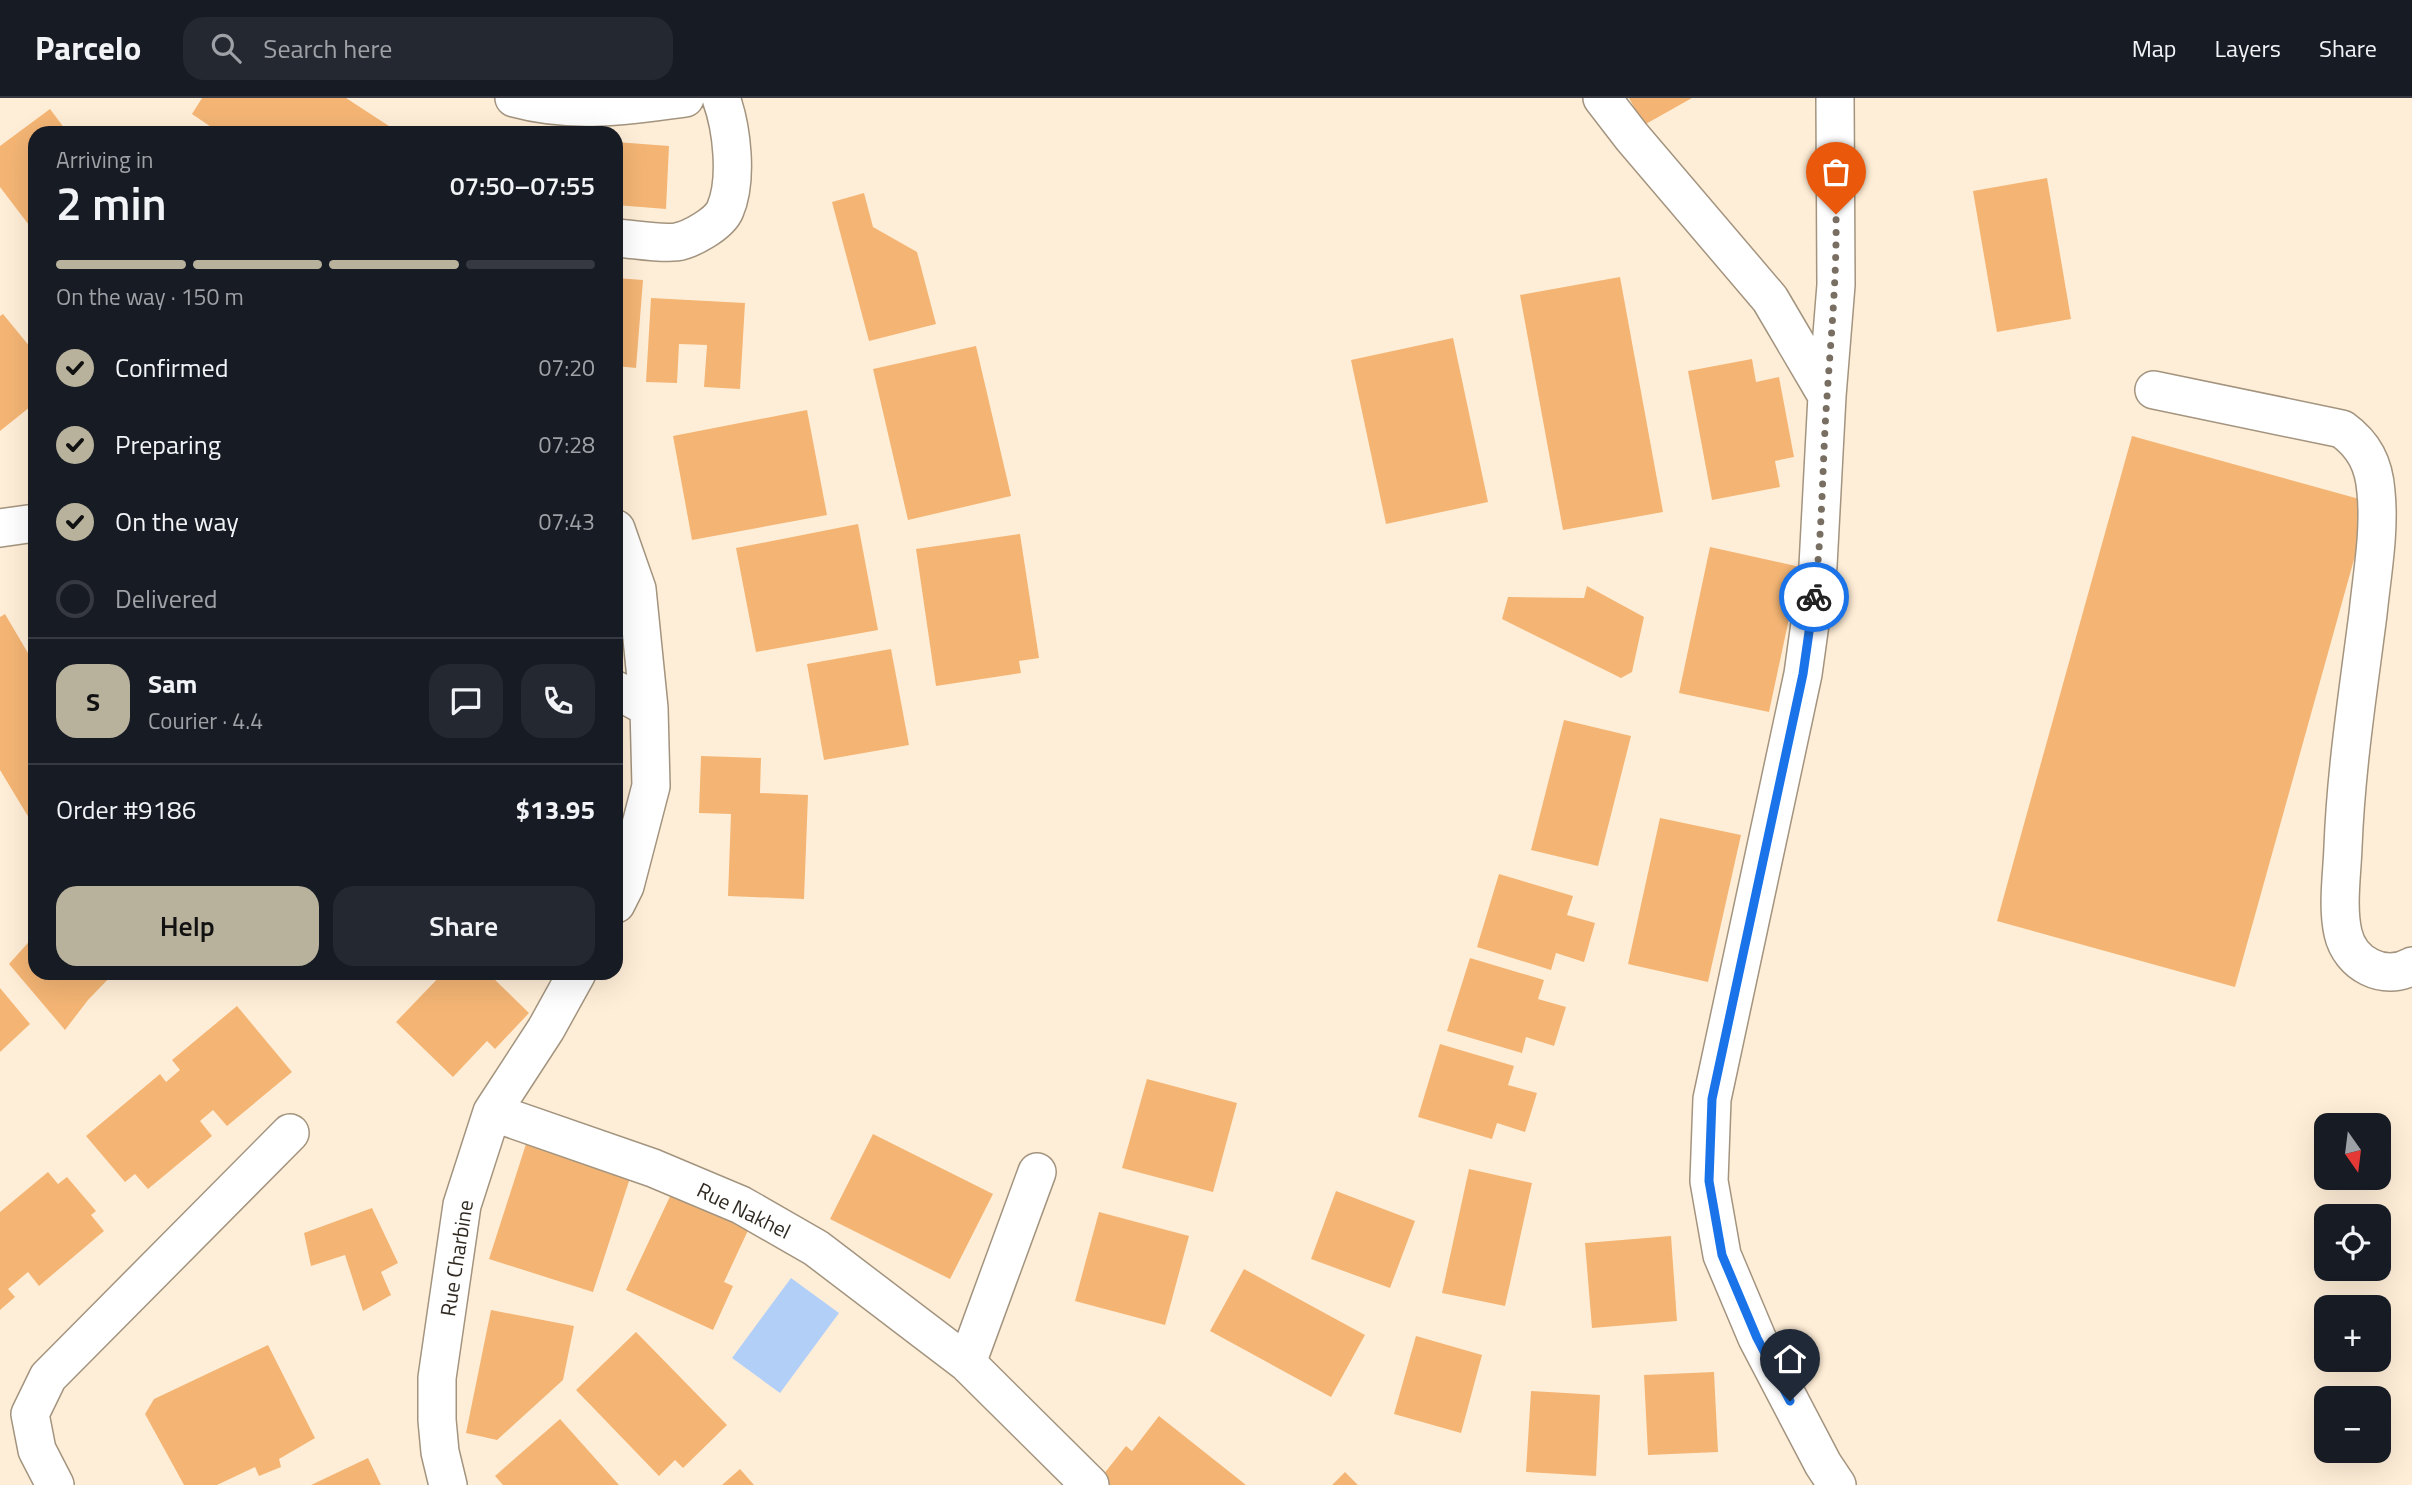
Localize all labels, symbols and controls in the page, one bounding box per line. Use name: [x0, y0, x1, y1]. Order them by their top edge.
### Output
search box: [183, 17, 673, 80]
text: Parcelo: [35, 23, 141, 73]
icon: search: [207, 29, 245, 67]
text: Search here: [263, 29, 392, 68]
text: Map: [2132, 30, 2177, 66]
text: Layers: [2215, 30, 2281, 66]
text: Share: [2319, 30, 2377, 66]
text: Arriving in: [56, 142, 153, 177]
pin: [1806, 142, 1866, 214]
icon: bag: [1817, 153, 1855, 191]
text: 07:50–07:55: [450, 166, 595, 205]
text: 2 min: [56, 168, 167, 238]
text: On the way · 150 m: [56, 279, 244, 314]
text: Confirmed: [115, 348, 229, 387]
icon: check: [56, 349, 94, 387]
text: 07:20: [538, 350, 595, 385]
text: Preparing: [115, 425, 221, 464]
icon: check: [56, 426, 94, 464]
text: 07:28: [538, 427, 595, 462]
text: On the way: [115, 502, 239, 541]
icon: check: [56, 503, 94, 541]
text: 07:43: [538, 504, 595, 539]
courier: [1779, 562, 1849, 632]
icon: bike: [1795, 578, 1833, 616]
text: Delivered: [115, 579, 218, 618]
text: Sam: [148, 664, 197, 703]
button: chat: [429, 664, 503, 738]
button: phone: [521, 664, 595, 738]
text: S: [86, 682, 100, 721]
text: Courier · 4.4: [148, 703, 263, 738]
text: Order #9186: [56, 790, 196, 829]
text: $13.95: [516, 790, 595, 829]
button: Help: [56, 886, 319, 966]
button: Share: [333, 886, 595, 966]
north arrow: [2314, 1113, 2390, 1190]
map controls: [2314, 1113, 2391, 1463]
street label: Rue Nakhel: [692, 1174, 796, 1246]
street label: Rue Charbine: [431, 1198, 481, 1318]
button: locate: [2314, 1204, 2391, 1281]
button: +: [2314, 1295, 2391, 1372]
pin: [1760, 1329, 1820, 1401]
icon: home: [1771, 1340, 1809, 1378]
button: −: [2314, 1386, 2391, 1463]

